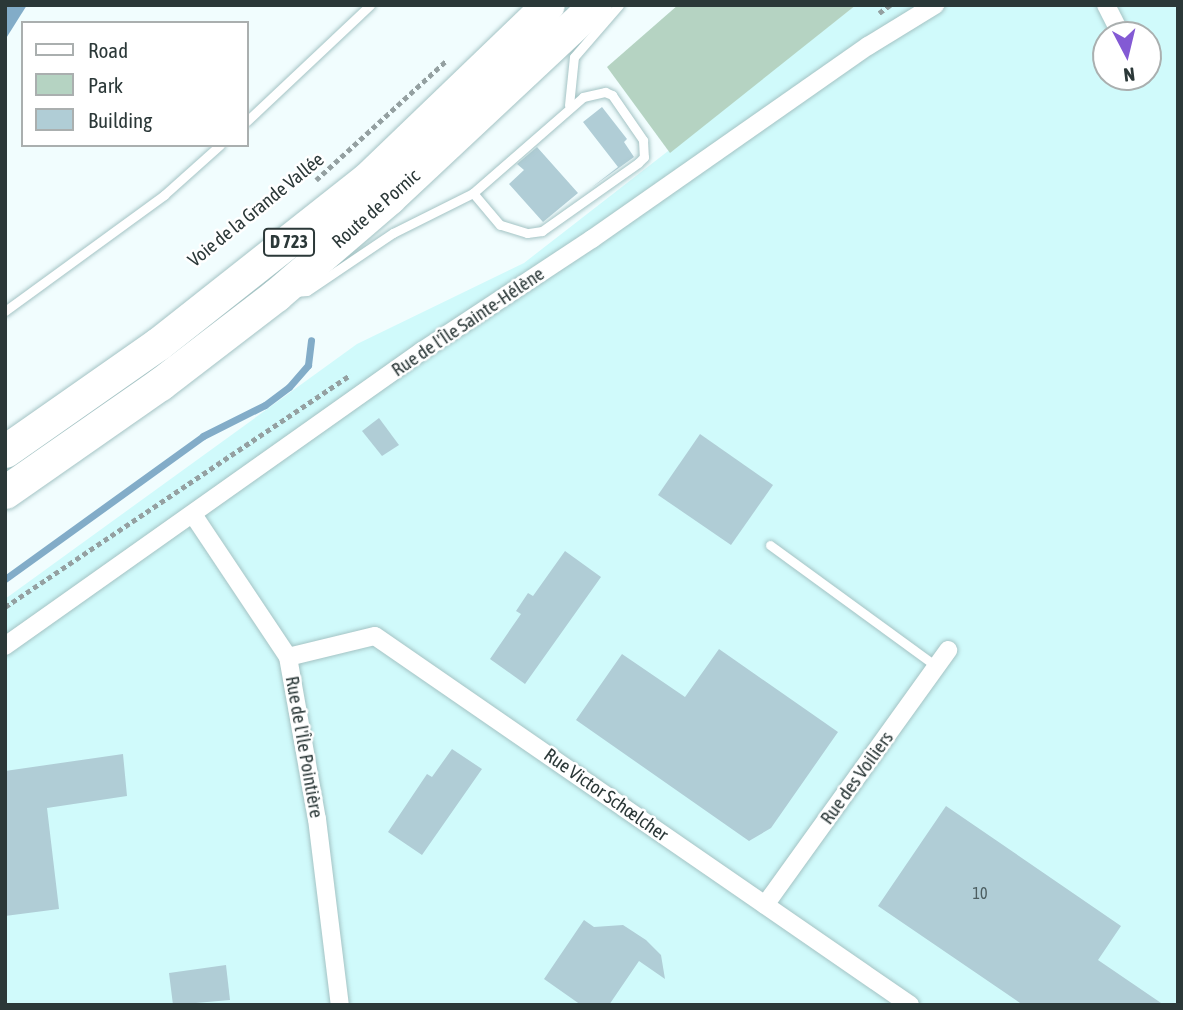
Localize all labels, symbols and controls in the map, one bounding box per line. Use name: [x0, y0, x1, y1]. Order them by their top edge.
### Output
legend: [21, 21, 248, 147]
north arrow: [1092, 21, 1162, 91]
text: Road: [88, 38, 128, 62]
text: N: [1122, 63, 1136, 86]
text: Park: [88, 73, 123, 97]
text: Building: [88, 108, 152, 132]
street label: Voie de la Grande Vallée: [183, 148, 329, 272]
street label: Route de Pornic: [328, 165, 424, 253]
road number: D 723: [263, 228, 315, 256]
street label: Rue de l'Île Sainte-Hélène: [387, 262, 549, 382]
street label: Rue de l'Île Pointière: [280, 674, 328, 820]
street label: Rue des Voiliers: [816, 727, 898, 829]
street label: Rue Victor Schœlcher: [540, 744, 672, 846]
house number: 10: [972, 883, 988, 903]

